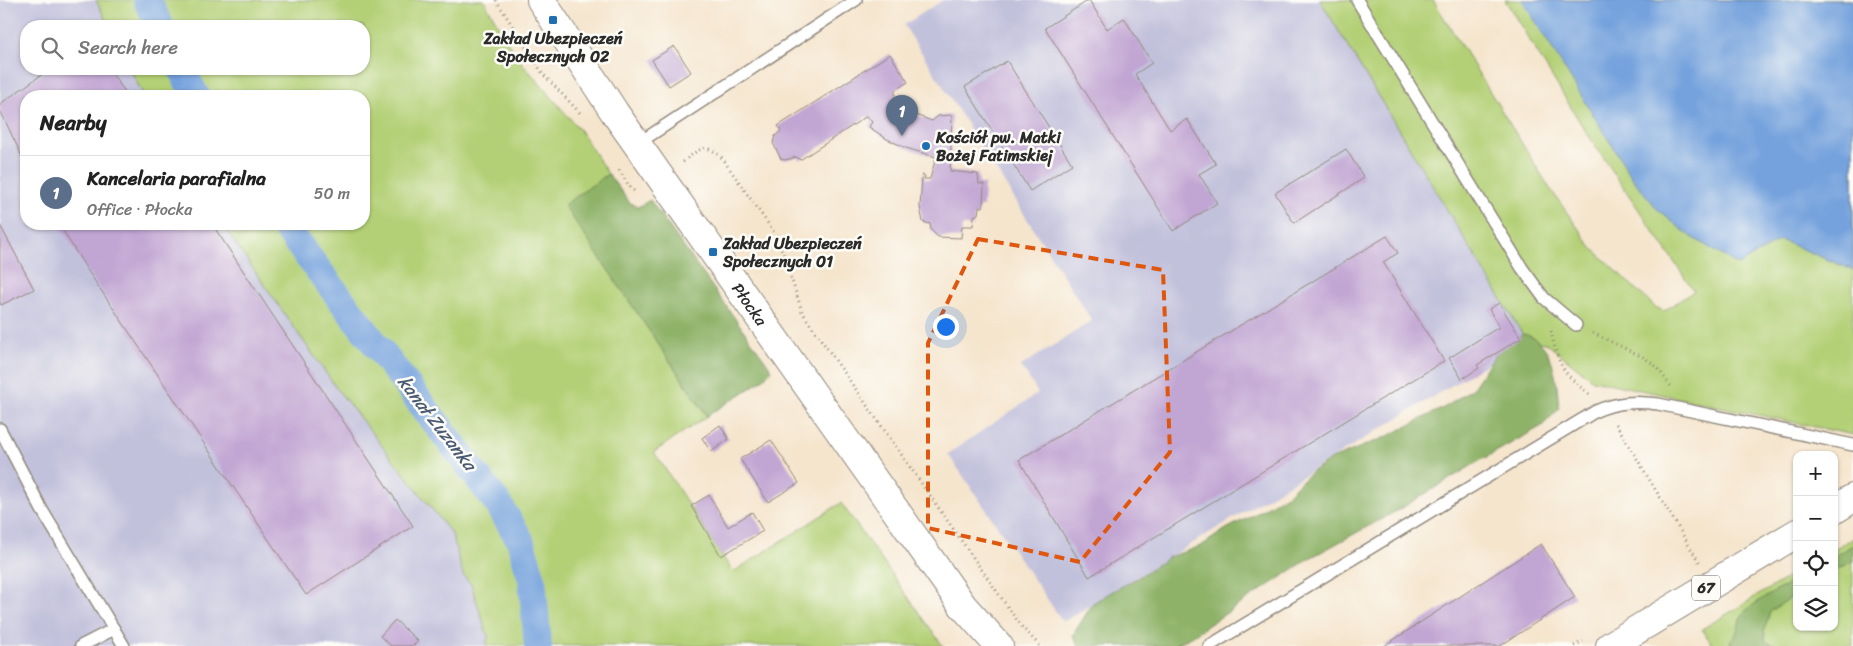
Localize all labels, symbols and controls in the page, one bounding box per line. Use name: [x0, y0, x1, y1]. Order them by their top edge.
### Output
marker: Zakład Ubezpieczeń Społecznych 02: [547, 14, 559, 26]
search box: [20, 20, 370, 75]
place label: Zakład Ubezpieczeń Społecznych 02: [483, 24, 624, 71]
text: Search here: [78, 31, 178, 64]
icon: search: [38, 34, 66, 62]
pin: 1: [886, 95, 918, 136]
text: Nearby: [40, 104, 106, 142]
place label: Kościół pw. Matki Bożej Fatimskiej: [935, 123, 1062, 170]
marker: Kościół pw. Matki Bożej Fatimskiej: [920, 140, 932, 152]
text: Kancelaria parafialna: [87, 162, 266, 195]
text: 1: [53, 179, 59, 208]
text: 50 m: [314, 179, 350, 208]
text: Office · Płocka: [87, 195, 192, 224]
place label: Zakład Ubezpieczeń Społecznych 01: [722, 229, 863, 276]
marker: Zakład Ubezpieczeń Społecznych 01: [707, 246, 719, 258]
street label: Płocka: [724, 277, 776, 333]
your location: [933, 314, 959, 340]
water label: kanał Zuzanka: [389, 367, 486, 479]
map controls: [1793, 451, 1838, 631]
button: +: [1793, 451, 1838, 496]
button: −: [1793, 496, 1838, 541]
button: locate: [1793, 541, 1838, 586]
road number: 67: [1692, 576, 1720, 600]
button: layers: [1793, 586, 1838, 631]

